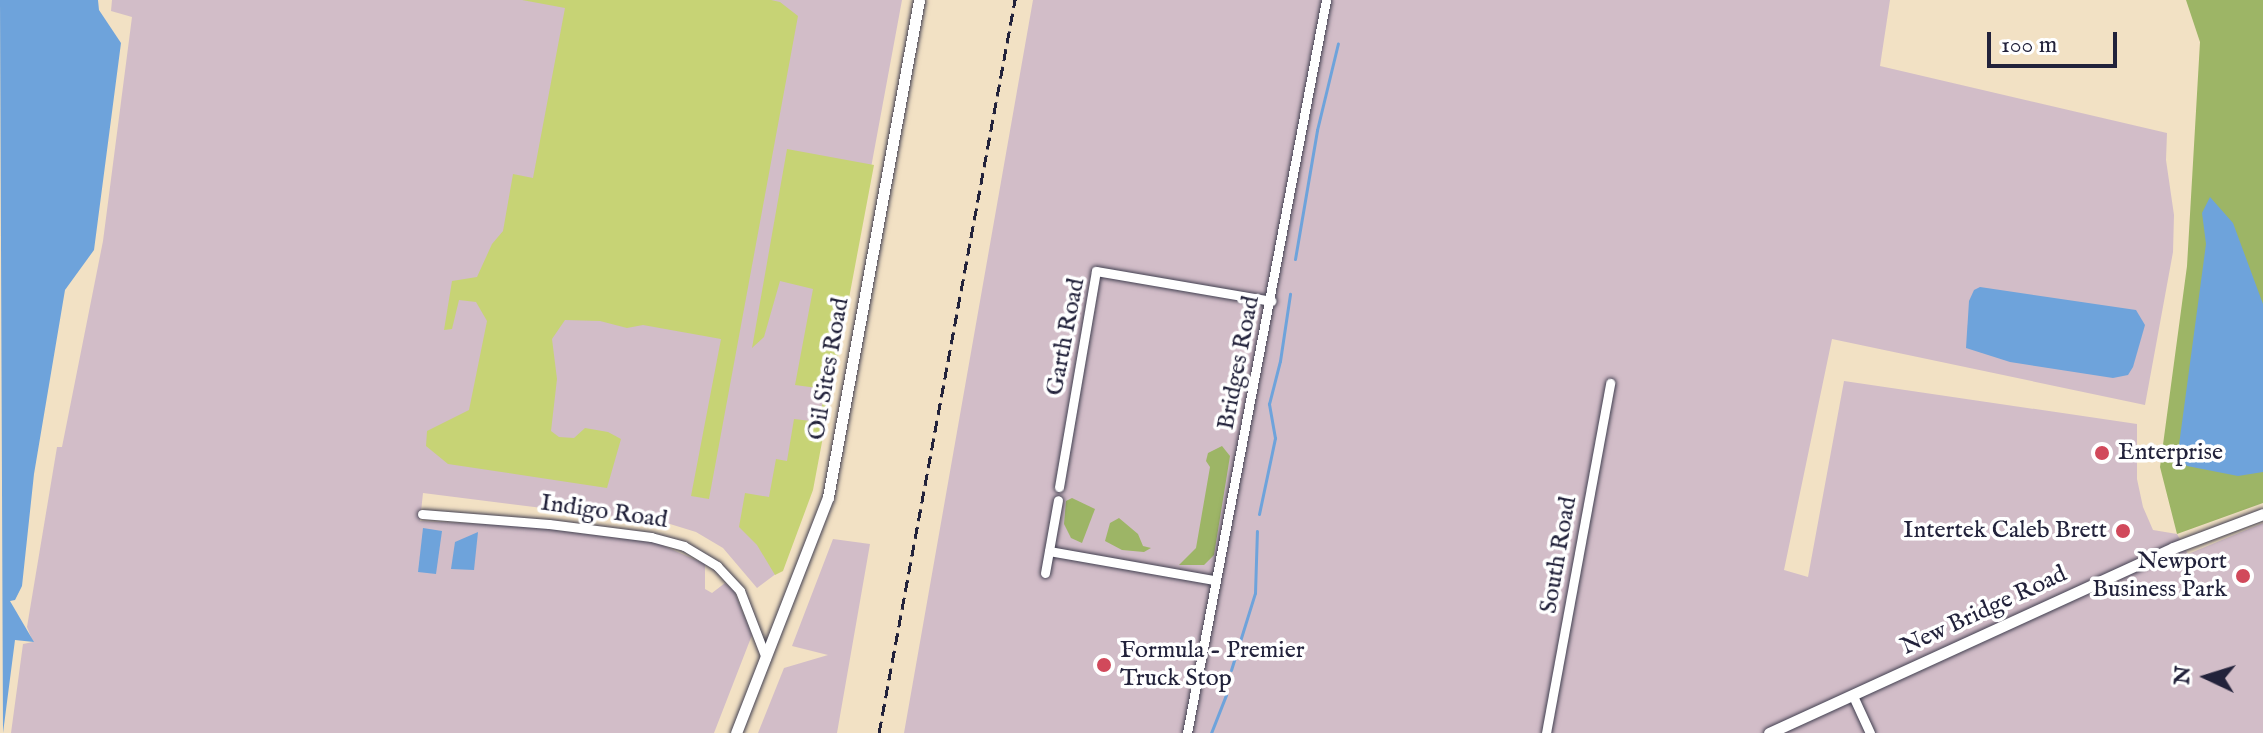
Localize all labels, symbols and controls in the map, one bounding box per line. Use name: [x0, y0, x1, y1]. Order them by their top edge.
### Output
scale bar: [1991, 16, 2121, 66]
text: 100 m: [2001, 30, 2057, 61]
street label: Garth Road: [1041, 276, 1091, 398]
street label: Bridges Road: [1212, 294, 1266, 432]
street label: Oil Sites Road: [802, 296, 856, 442]
place label: Enterprise: [2118, 439, 2223, 467]
marker: Enterprise: [2093, 444, 2111, 462]
street label: Indigo Road: [539, 489, 669, 535]
street label: South Road: [1535, 494, 1583, 616]
place label: Intertek Caleb Brett: [1903, 517, 2107, 545]
marker: Intertek Caleb Brett: [2114, 522, 2132, 540]
place label: Newport Business Park: [2092, 548, 2227, 604]
street label: New Bridge Road: [1897, 560, 2071, 662]
marker: Newport Business Park: [2234, 567, 2252, 585]
place label: Formula - Premier Truck Stop: [1120, 637, 1304, 693]
north arrow: [2167, 637, 2247, 717]
marker: Formula - Premier Truck Stop: [1095, 656, 1113, 674]
text: N: [2168, 665, 2198, 686]

